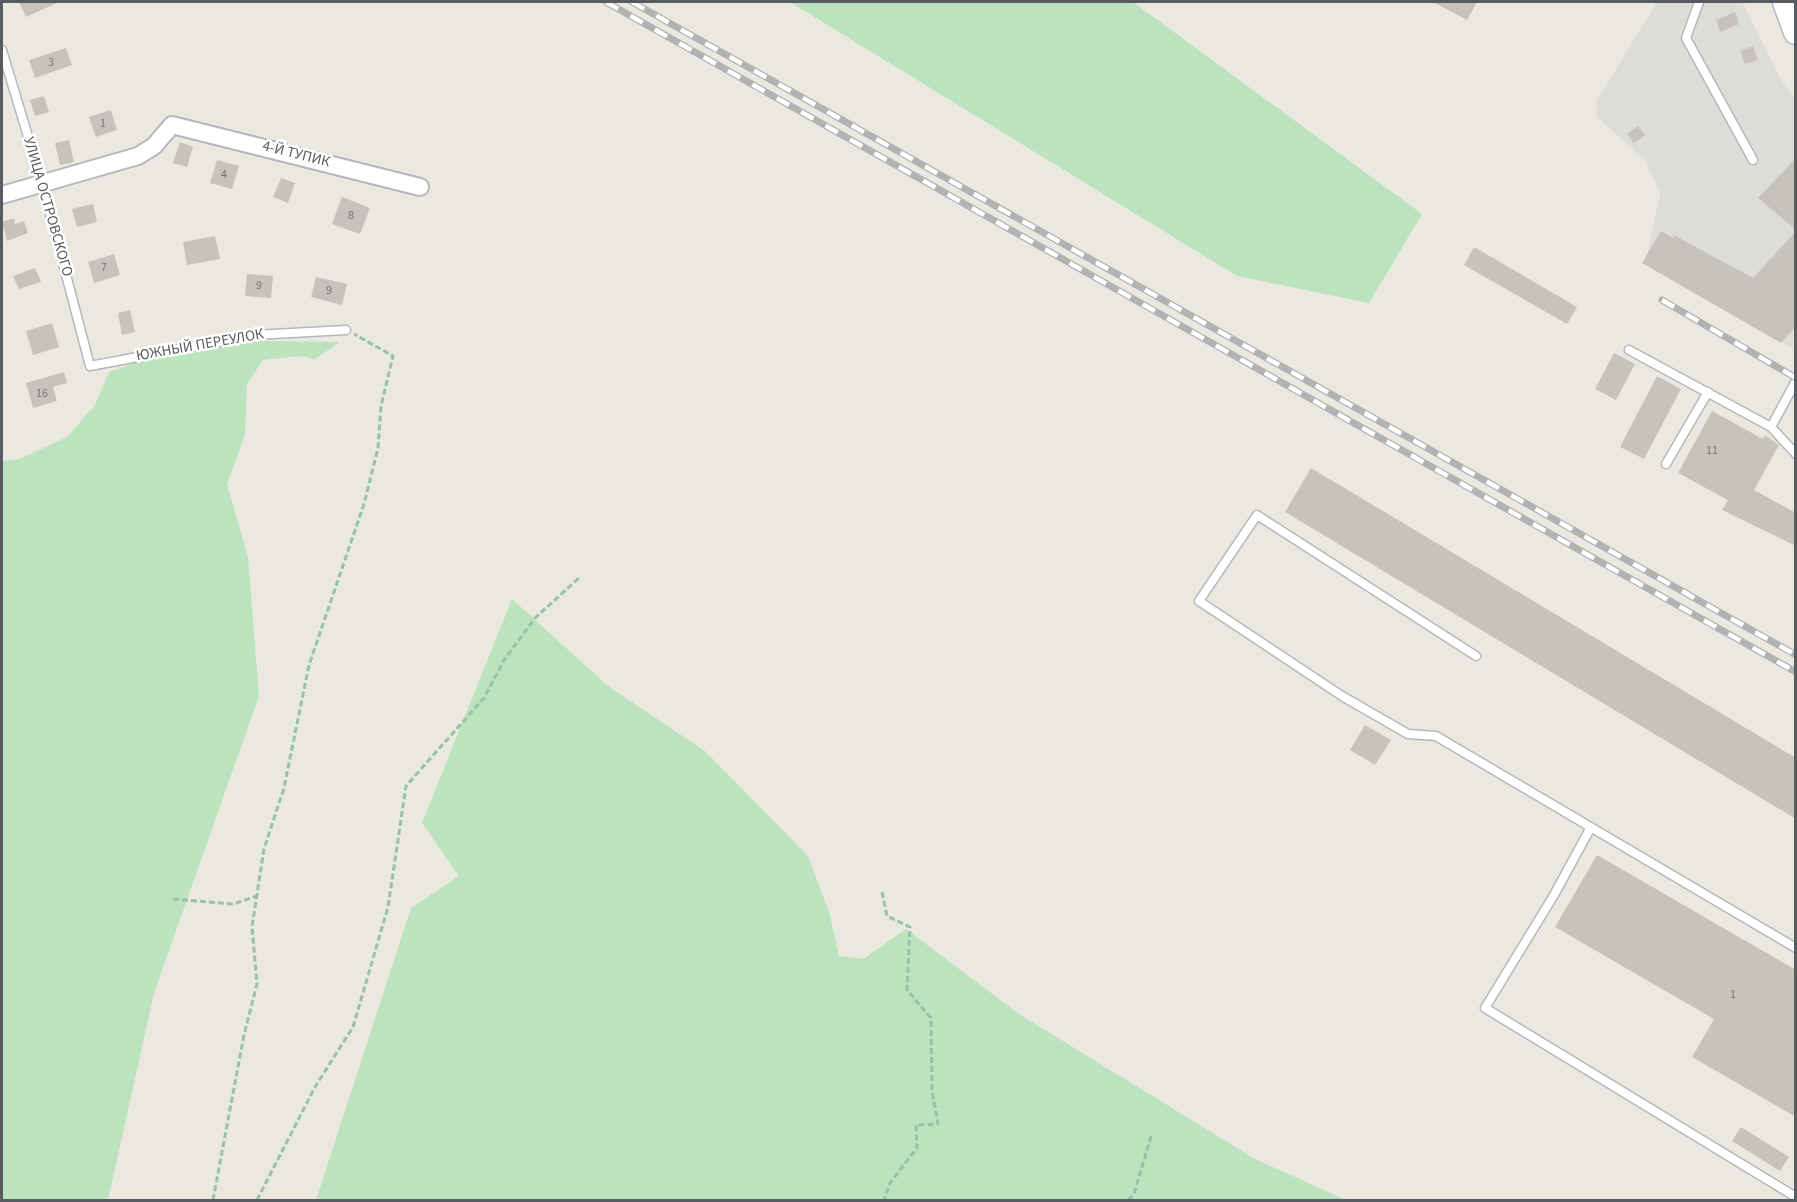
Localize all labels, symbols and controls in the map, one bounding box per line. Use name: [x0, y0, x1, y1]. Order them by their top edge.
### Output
house number: 3: [48, 56, 54, 70]
house number: 1: [100, 117, 106, 131]
street label: УЛИЦА ОСТРОВСКОГО: [18, 135, 76, 279]
street label: 4-Й ТУПИК: [260, 138, 332, 172]
house number: 4: [221, 168, 227, 182]
house number: 8: [348, 209, 354, 223]
house number: 7: [101, 261, 107, 275]
house number: 9: [256, 279, 262, 293]
house number: 9: [326, 284, 332, 298]
street label: ЮЖНЫЙ ПЕРЕУЛОК: [135, 326, 265, 366]
house number: 16: [36, 387, 48, 401]
house number: 11: [1706, 444, 1718, 458]
house number: 1: [1730, 988, 1736, 1002]

